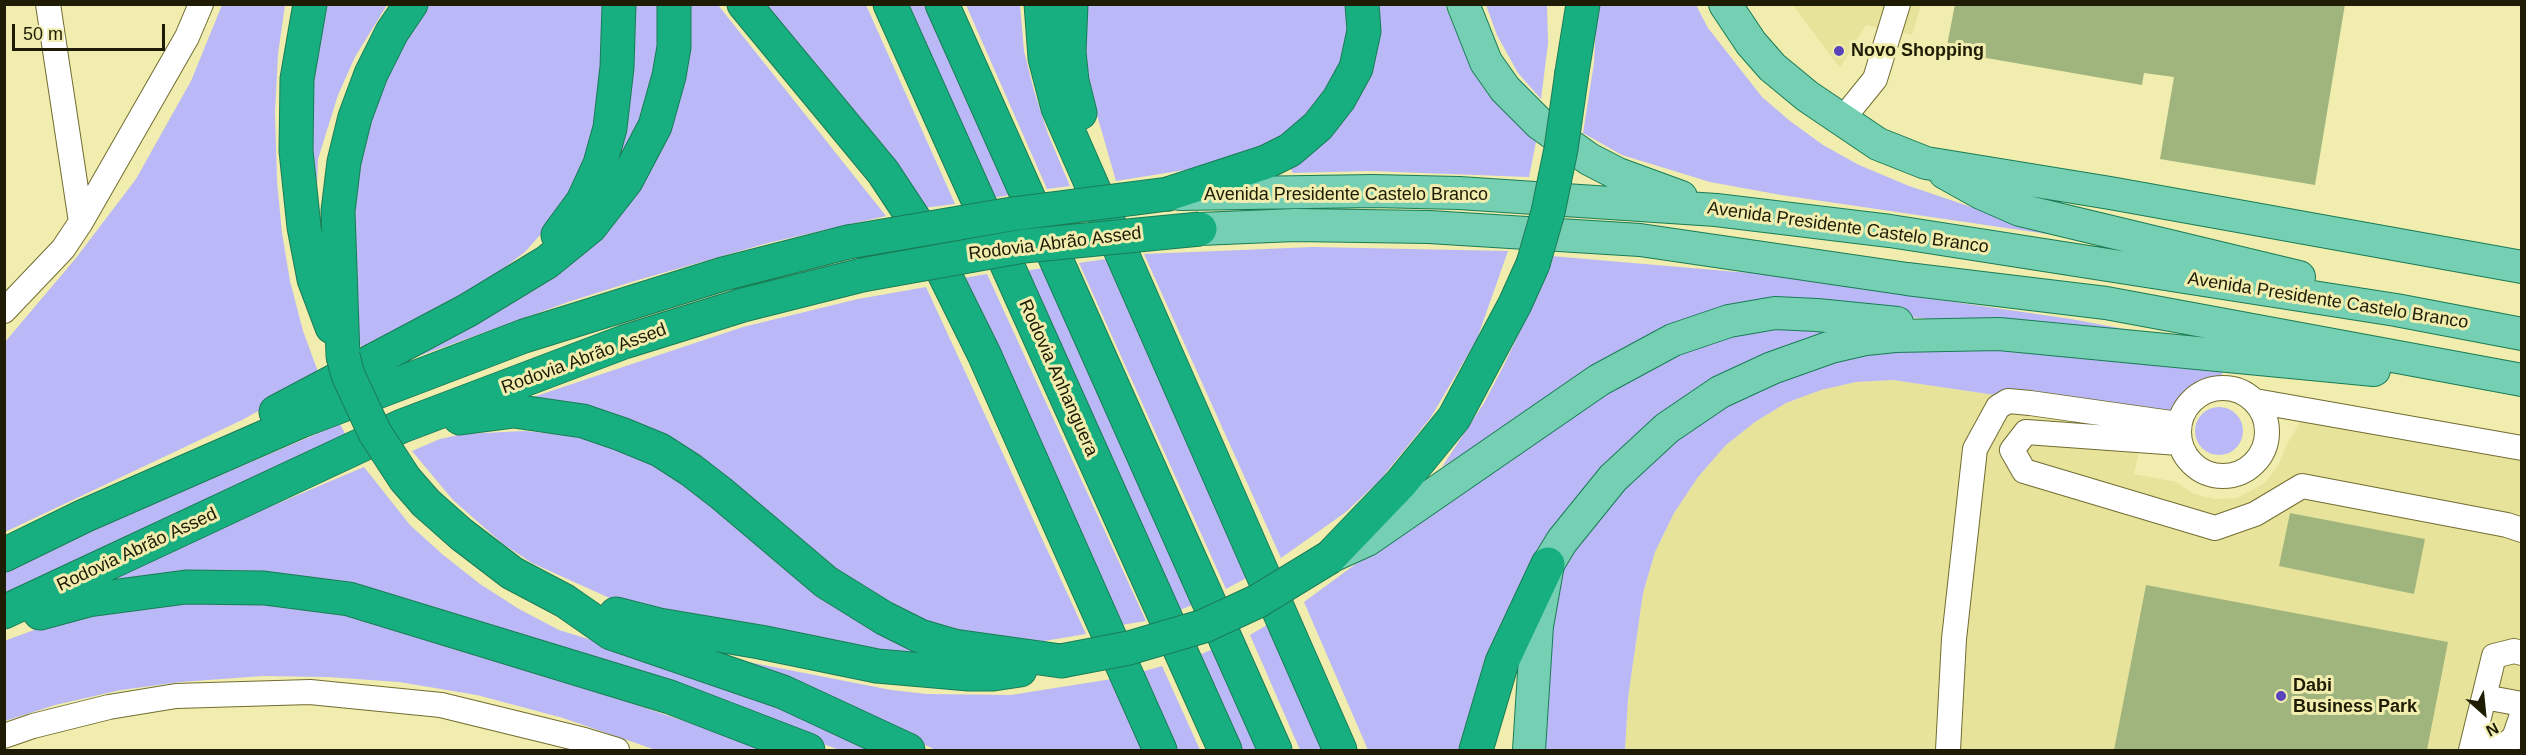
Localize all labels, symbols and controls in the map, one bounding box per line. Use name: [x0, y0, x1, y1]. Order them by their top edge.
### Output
scale bar: [15, 12, 168, 50]
text: 50 m: [23, 24, 63, 44]
place label: Novo Shopping: [1851, 40, 1984, 62]
marker: Novo Shopping: [1832, 44, 1846, 58]
street label: Avenida Presidente Castelo Branco: [1204, 184, 1488, 206]
street label: Avenida Presidente Castelo Branco: [1706, 198, 1990, 258]
street label: Rodovia Abrão Assed: [967, 223, 1143, 265]
street label: Avenida Presidente Castelo Branco: [2186, 268, 2470, 334]
street label: Rodovia Anhanguera: [1014, 296, 1102, 460]
street label: Rodovia Abrão Assed: [499, 319, 669, 399]
street label: Rodovia Abrão Assed: [54, 503, 220, 597]
place label: Dabi Business Park: [2293, 675, 2417, 718]
north arrow: [2454, 683, 2514, 743]
marker: Dabi Business Park: [2274, 689, 2288, 703]
text: N: [2483, 719, 2501, 740]

